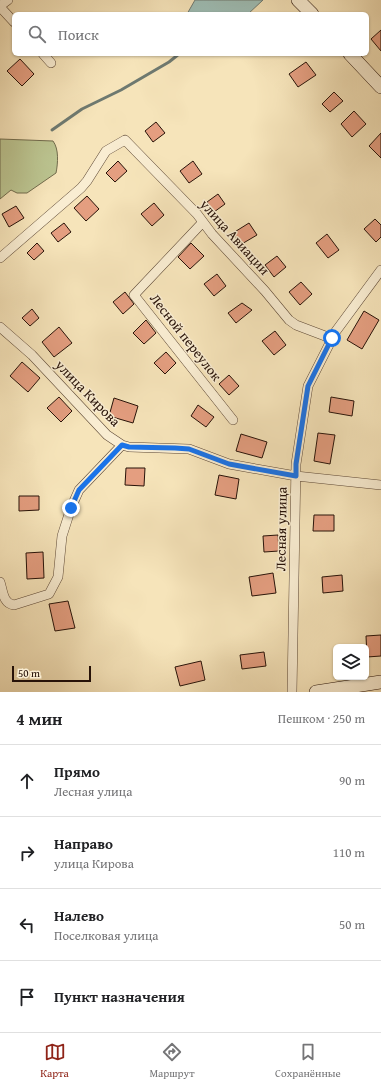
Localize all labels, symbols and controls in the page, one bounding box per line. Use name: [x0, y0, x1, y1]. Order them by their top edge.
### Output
search box: [12, 12, 369, 56]
icon: search: [26, 23, 48, 45]
text: Поиск: [58, 24, 99, 45]
street label: улица Авиации: [195, 194, 274, 279]
street label: Лесной переулок: [145, 289, 227, 386]
route start: [323, 329, 341, 347]
street label: улица Кирова: [50, 354, 125, 431]
street label: Лесная улица: [270, 486, 292, 571]
route end: [62, 499, 80, 517]
map controls: [333, 644, 369, 680]
button: layers: [333, 644, 369, 680]
scale bar: [12, 664, 91, 683]
text: 50 m: [18, 665, 40, 681]
text: 4 мин: [16, 706, 62, 731]
text: Пешком · 250 m: [278, 709, 365, 728]
text: Прямо: [54, 761, 100, 782]
icon: ahead: [16, 770, 38, 792]
text: 90 m: [339, 771, 365, 790]
text: Лесная улица: [54, 782, 132, 801]
text: Направо: [54, 833, 113, 854]
icon: right: [16, 842, 38, 864]
text: 110 m: [333, 843, 365, 862]
text: улица Кирова: [54, 854, 134, 873]
text: Налево: [54, 905, 104, 926]
icon: left: [16, 914, 38, 936]
text: 50 m: [339, 915, 365, 934]
text: Поселковая улица: [54, 926, 159, 945]
icon: arrive: [16, 986, 38, 1008]
text: Пункт назначения: [54, 986, 185, 1007]
tab: Карта: [40, 1041, 69, 1081]
tab: Маршрут: [149, 1041, 194, 1081]
tab: Сохранённые: [275, 1041, 341, 1081]

